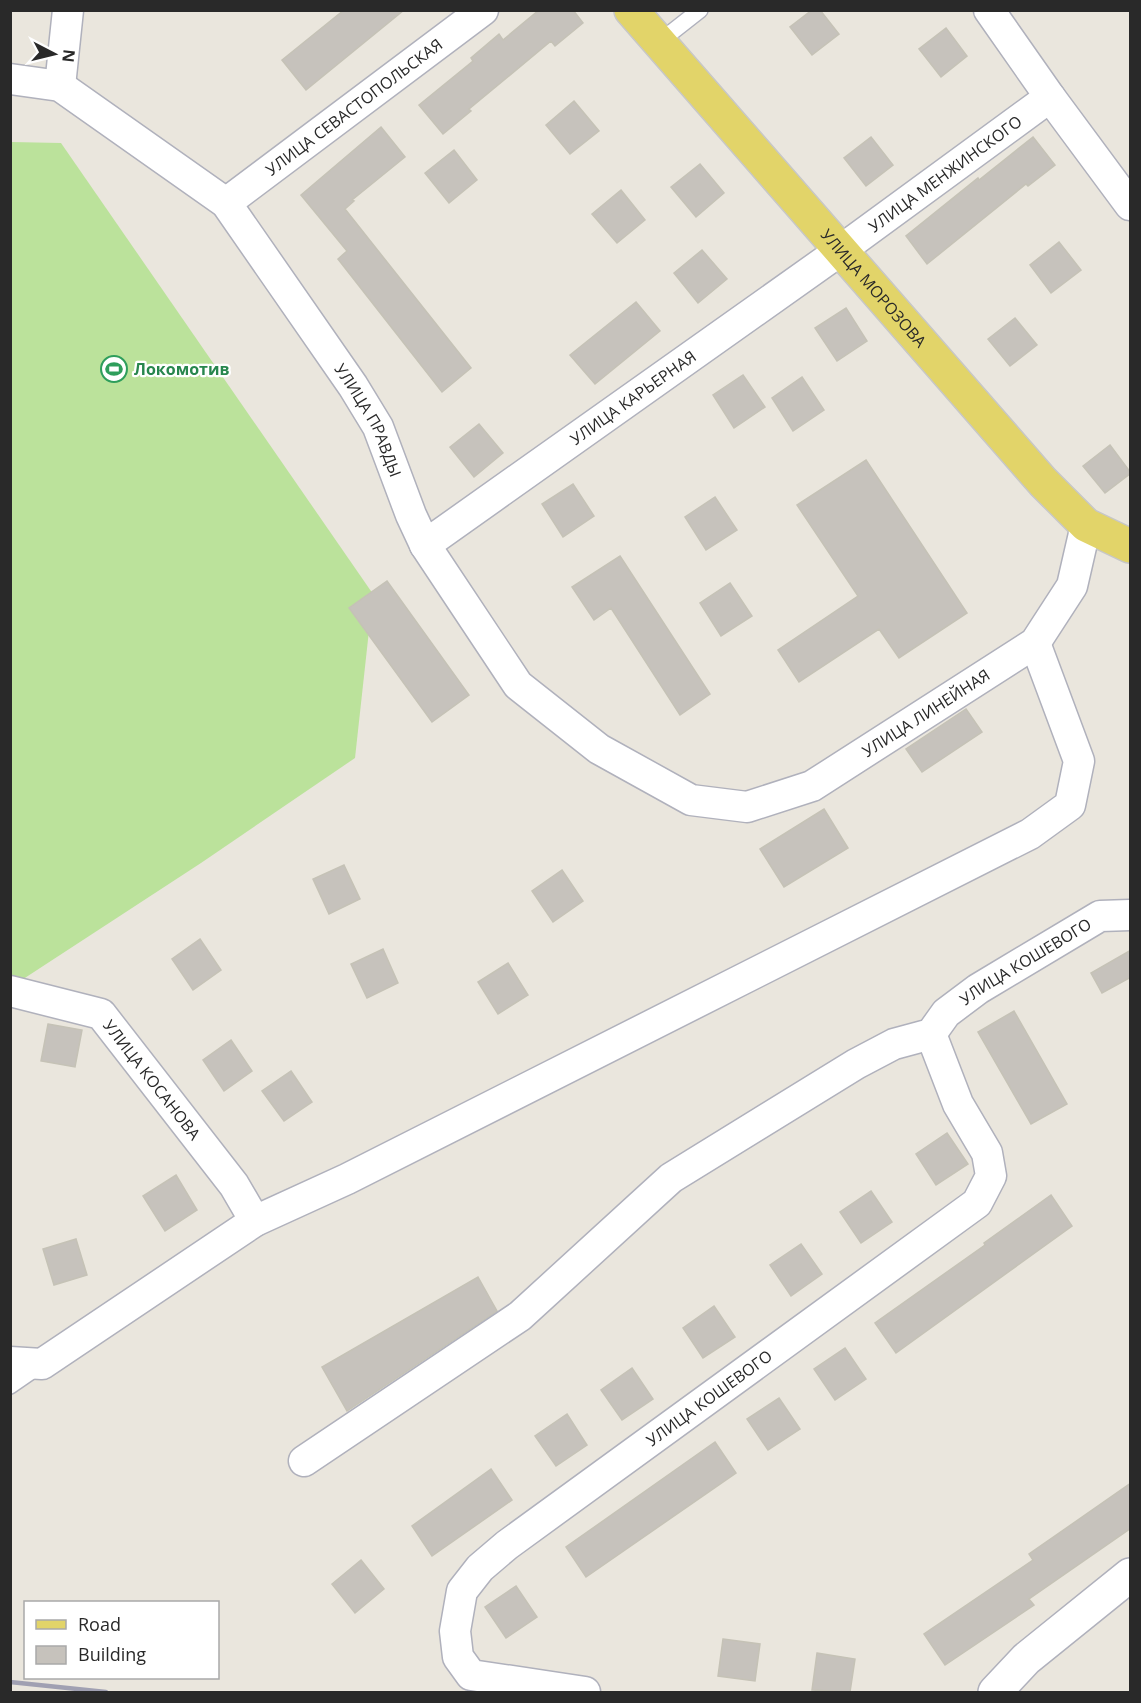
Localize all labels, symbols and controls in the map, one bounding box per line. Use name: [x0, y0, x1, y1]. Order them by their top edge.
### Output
north arrow: [24, 24, 84, 84]
street label: УЛИЦА СЕВАСТОПОЛЬСКАЯ: [261, 33, 447, 180]
text: N: [57, 48, 81, 64]
street label: УЛИЦА МЕНЖИНСКОГО: [864, 110, 1026, 237]
street label: УЛИЦА МОРОЗОВА: [816, 224, 932, 353]
street label: УЛИЦА КАРЬЕРНАЯ: [566, 345, 700, 450]
sports icon: Локомотив: [99, 354, 129, 384]
place label: Локомотив: [134, 358, 230, 380]
street label: УЛИЦА ПРАВДЫ: [330, 359, 407, 480]
street label: УЛИЦА ЛИНЕЙНАЯ: [858, 664, 994, 762]
street label: УЛИЦА КОШЕВОГО: [955, 913, 1095, 1010]
street label: УЛИЦА КОСАНОВА: [98, 1015, 206, 1145]
street label: УЛИЦА КОШЕВОГО: [642, 1345, 777, 1451]
legend: [24, 1601, 219, 1679]
text: Road: [78, 1612, 121, 1636]
text: Building: [78, 1642, 146, 1666]

